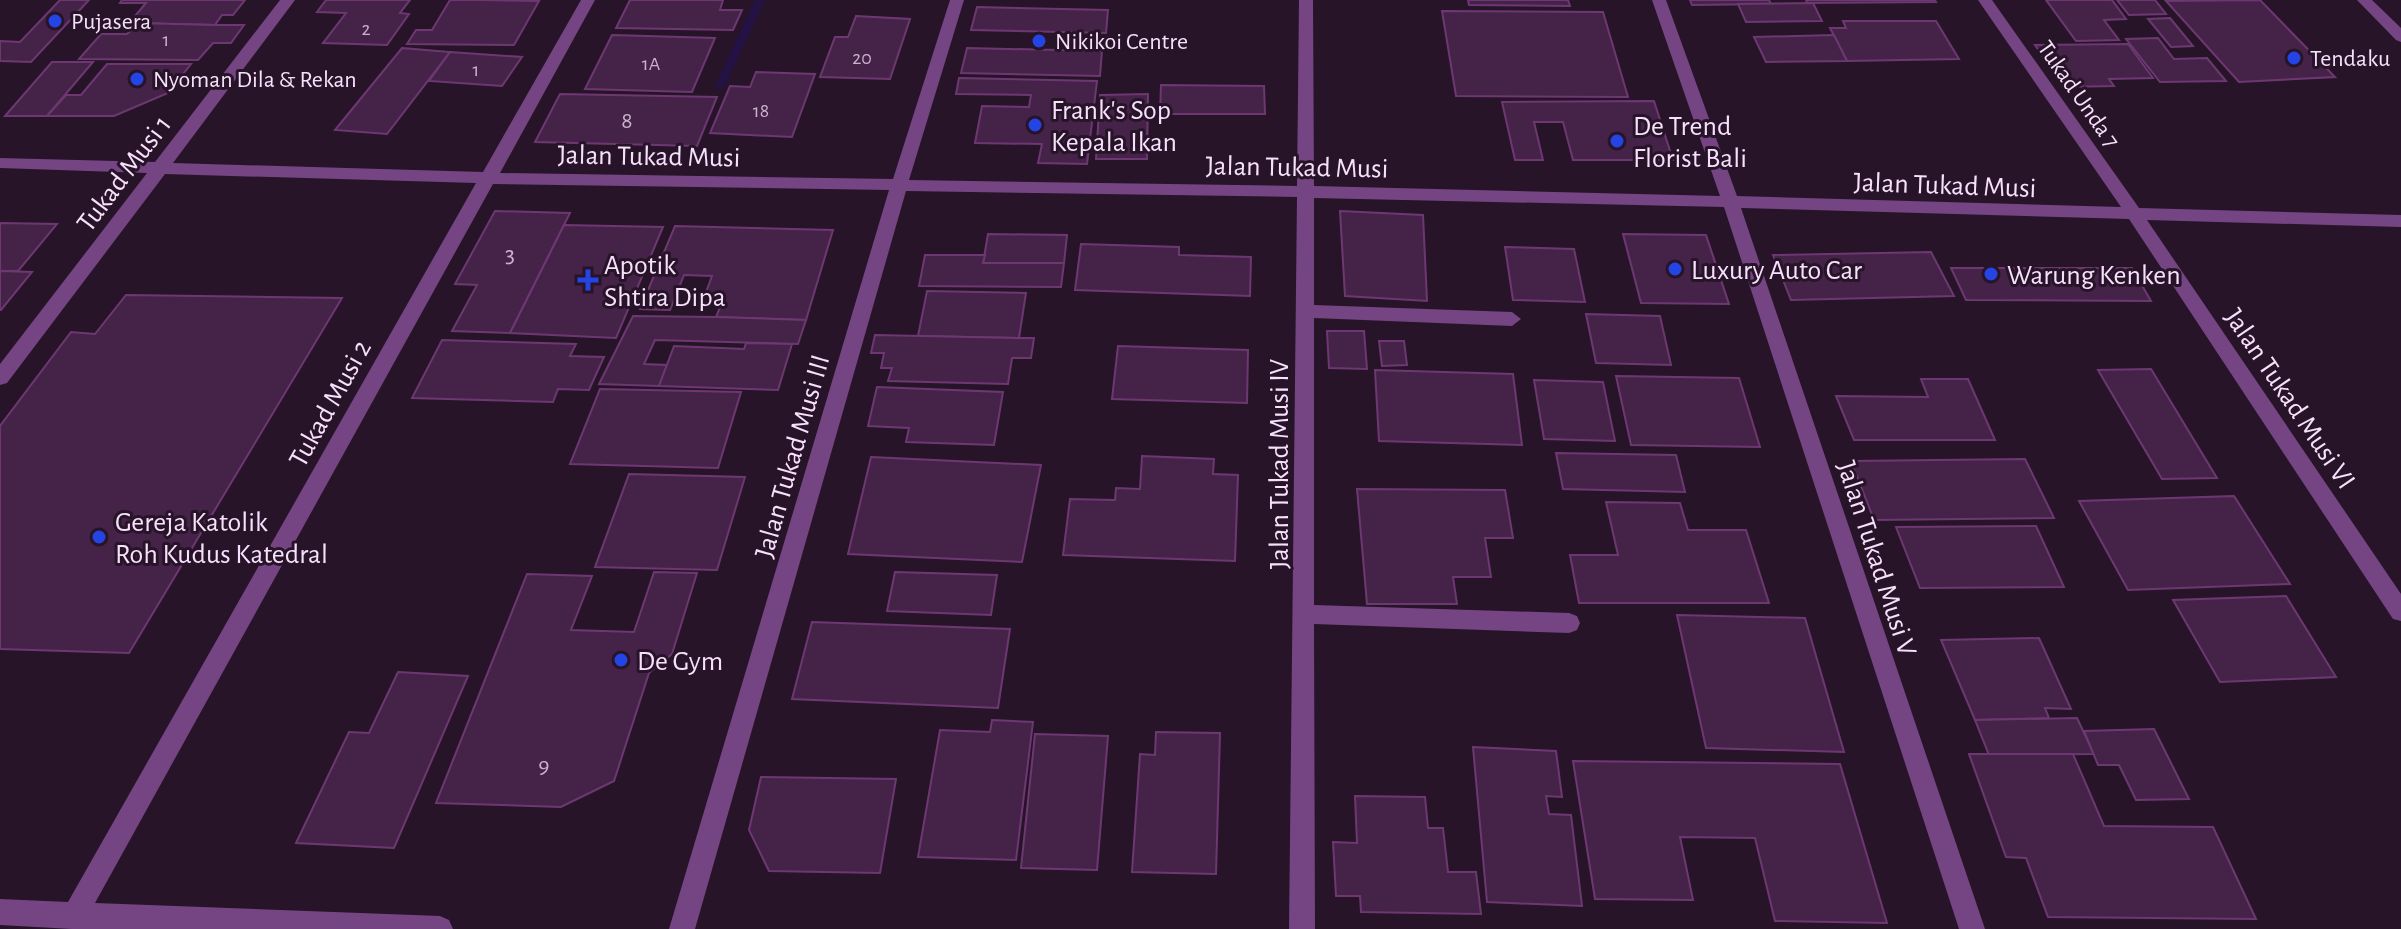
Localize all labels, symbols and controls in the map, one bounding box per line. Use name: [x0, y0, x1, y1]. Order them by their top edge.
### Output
place label: Pujasera: [71, 10, 151, 34]
marker: Pujasera: [46, 12, 64, 30]
house number: 2: [361, 19, 371, 39]
house number: 1: [163, 30, 169, 50]
place label: Nikikoi Centre: [1055, 30, 1188, 54]
marker: Nikikoi Centre: [1030, 32, 1048, 50]
street label: Tukad Unda 7: [2033, 37, 2124, 152]
place label: Tendaku: [2310, 47, 2390, 71]
house number: 20: [852, 48, 872, 68]
marker: Tendaku: [2285, 49, 2303, 67]
house number: 1A: [642, 54, 661, 74]
house number: 1: [473, 60, 479, 80]
place label: Nyoman Dila & Rekan: [153, 68, 357, 92]
marker: Nyoman Dila & Rekan: [128, 70, 146, 88]
place label: Frank's Sop Kepala Ikan: [1051, 97, 1177, 157]
house number: 18: [753, 101, 769, 121]
house number: 8: [621, 109, 633, 133]
street label: Tukad Musi 1: [72, 111, 177, 237]
place label: De Trend Florist Bali: [1633, 113, 1747, 173]
marker: Frank's Sop Kepala Ikan: [1026, 116, 1044, 134]
marker: De Trend Florist Bali: [1608, 132, 1626, 150]
street label: Jalan Tukad Musi: [557, 141, 741, 173]
street label: Jalan Tukad Musi: [1205, 152, 1389, 184]
street label: Jalan Tukad Musi: [1853, 169, 2037, 203]
house number: 3: [505, 243, 515, 267]
place label: Apotik Shtira Dipa: [604, 252, 726, 312]
place label: Luxury Auto Car: [1691, 257, 1862, 285]
marker: Luxury Auto Car: [1666, 260, 1684, 278]
place label: Warung Kenken: [2007, 262, 2181, 290]
marker: Warung Kenken: [1982, 265, 2000, 283]
marker: Apotik Shtira Dipa: [579, 271, 597, 289]
street label: Jalan Tukad Musi VI: [2219, 304, 2360, 494]
street label: Tukad Musi 2: [284, 336, 377, 472]
street label: Jalan Tukad Musi III: [751, 352, 835, 561]
street label: Jalan Tukad Musi IV: [1266, 359, 1294, 569]
street label: Jalan Tukad Musi V: [1831, 458, 1921, 660]
place label: Gereja Katolik Roh Kudus Katedral: [115, 509, 328, 569]
marker: Gereja Katolik Roh Kudus Katedral: [90, 528, 108, 546]
place label: De Gym: [637, 648, 723, 676]
marker: De Gym: [612, 651, 630, 669]
house number: 9: [538, 754, 550, 778]

